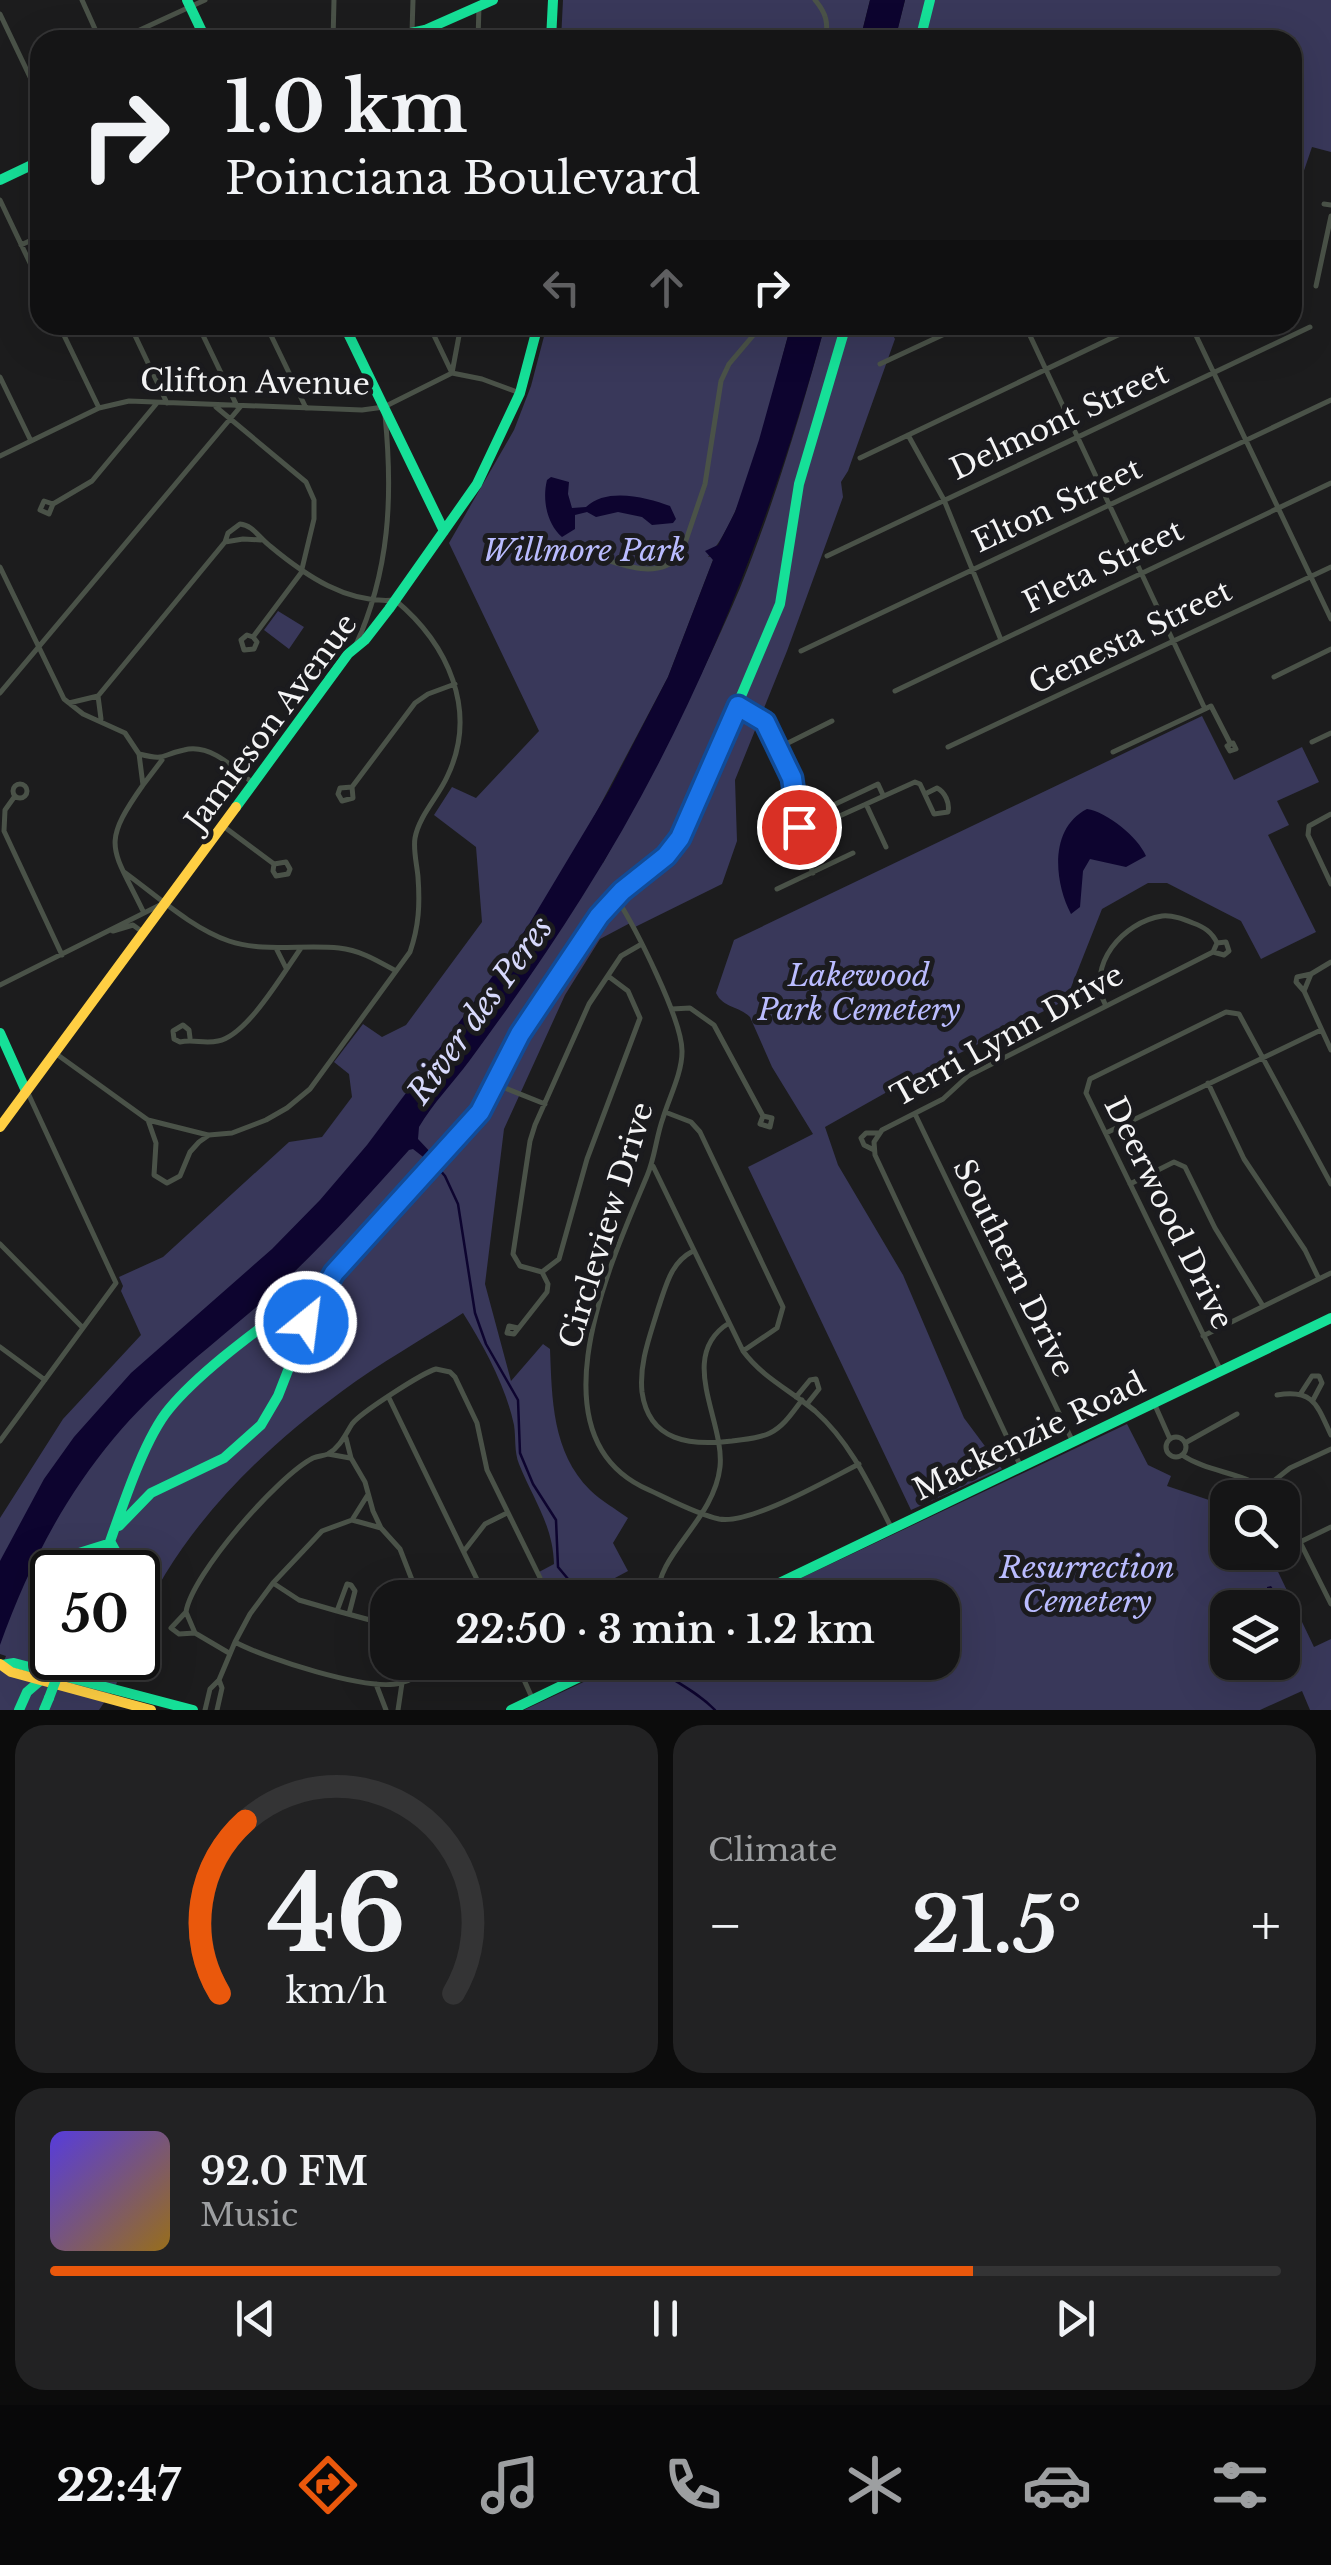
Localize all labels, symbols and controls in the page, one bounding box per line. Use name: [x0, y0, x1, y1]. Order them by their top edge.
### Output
text: 1.0 km: [225, 64, 468, 151]
icon: right: [60, 70, 190, 200]
text: Poinciana Boulevard: [225, 150, 700, 206]
icon: left: [534, 260, 589, 315]
icon: ahead: [639, 260, 694, 315]
icon: right: [744, 260, 799, 315]
street label: Delmont Street: [944, 354, 1174, 488]
street label: Clifton Avenue: [140, 361, 370, 403]
street label: Elton Street: [967, 449, 1148, 560]
street label: Fleta Street: [1017, 511, 1190, 621]
park label: Willmore Park: [482, 532, 686, 569]
street label: Genesta Street: [1022, 572, 1238, 702]
street label: Jamieson Avenue: [175, 606, 365, 841]
pin: [757, 785, 842, 870]
icon: arrive: [772, 800, 827, 855]
water label: River des Peres: [398, 909, 561, 1112]
street label: Terri Lynn Drive: [884, 956, 1130, 1114]
park label: Lakewood Park Cemetery: [757, 957, 961, 1028]
street label: Deerwood Drive: [1097, 1091, 1241, 1335]
street label: Circleview Drive: [551, 1098, 661, 1352]
street label: Southern Drive: [945, 1153, 1083, 1383]
position arrow: [254, 1270, 358, 1374]
street label: Mackenzie Road: [907, 1364, 1151, 1508]
map controls: [1210, 1480, 1300, 1680]
button: search: [1210, 1480, 1300, 1570]
park label: Resurrection Cemetery: [998, 1549, 1175, 1620]
speed limit sign: 50: [30, 1550, 160, 1680]
button: layers: [1210, 1590, 1300, 1680]
text: 22:50 · 3 min · 1.2 km: [455, 1606, 875, 1653]
text: Climate: [708, 1830, 837, 1870]
text: 46: [267, 1850, 406, 1979]
text: 21.5°: [911, 1879, 1082, 1972]
text: −: [708, 1892, 743, 1960]
text: +: [1251, 1892, 1281, 1960]
text: km/h: [286, 1968, 387, 2013]
text: 92.0 FM: [200, 2148, 368, 2195]
text: Music: [200, 2195, 298, 2235]
icon: previous: [228, 2291, 283, 2346]
icon: pause: [638, 2291, 693, 2346]
icon: next: [1048, 2291, 1103, 2346]
icon: directions: [293, 2450, 363, 2520]
icon: music: [475, 2450, 545, 2520]
icon: phone: [658, 2450, 728, 2520]
icon: climate: [840, 2450, 910, 2520]
icon: car: [1022, 2450, 1092, 2520]
icon: filters: [1205, 2450, 1275, 2520]
text: 22:47: [56, 2457, 181, 2513]

